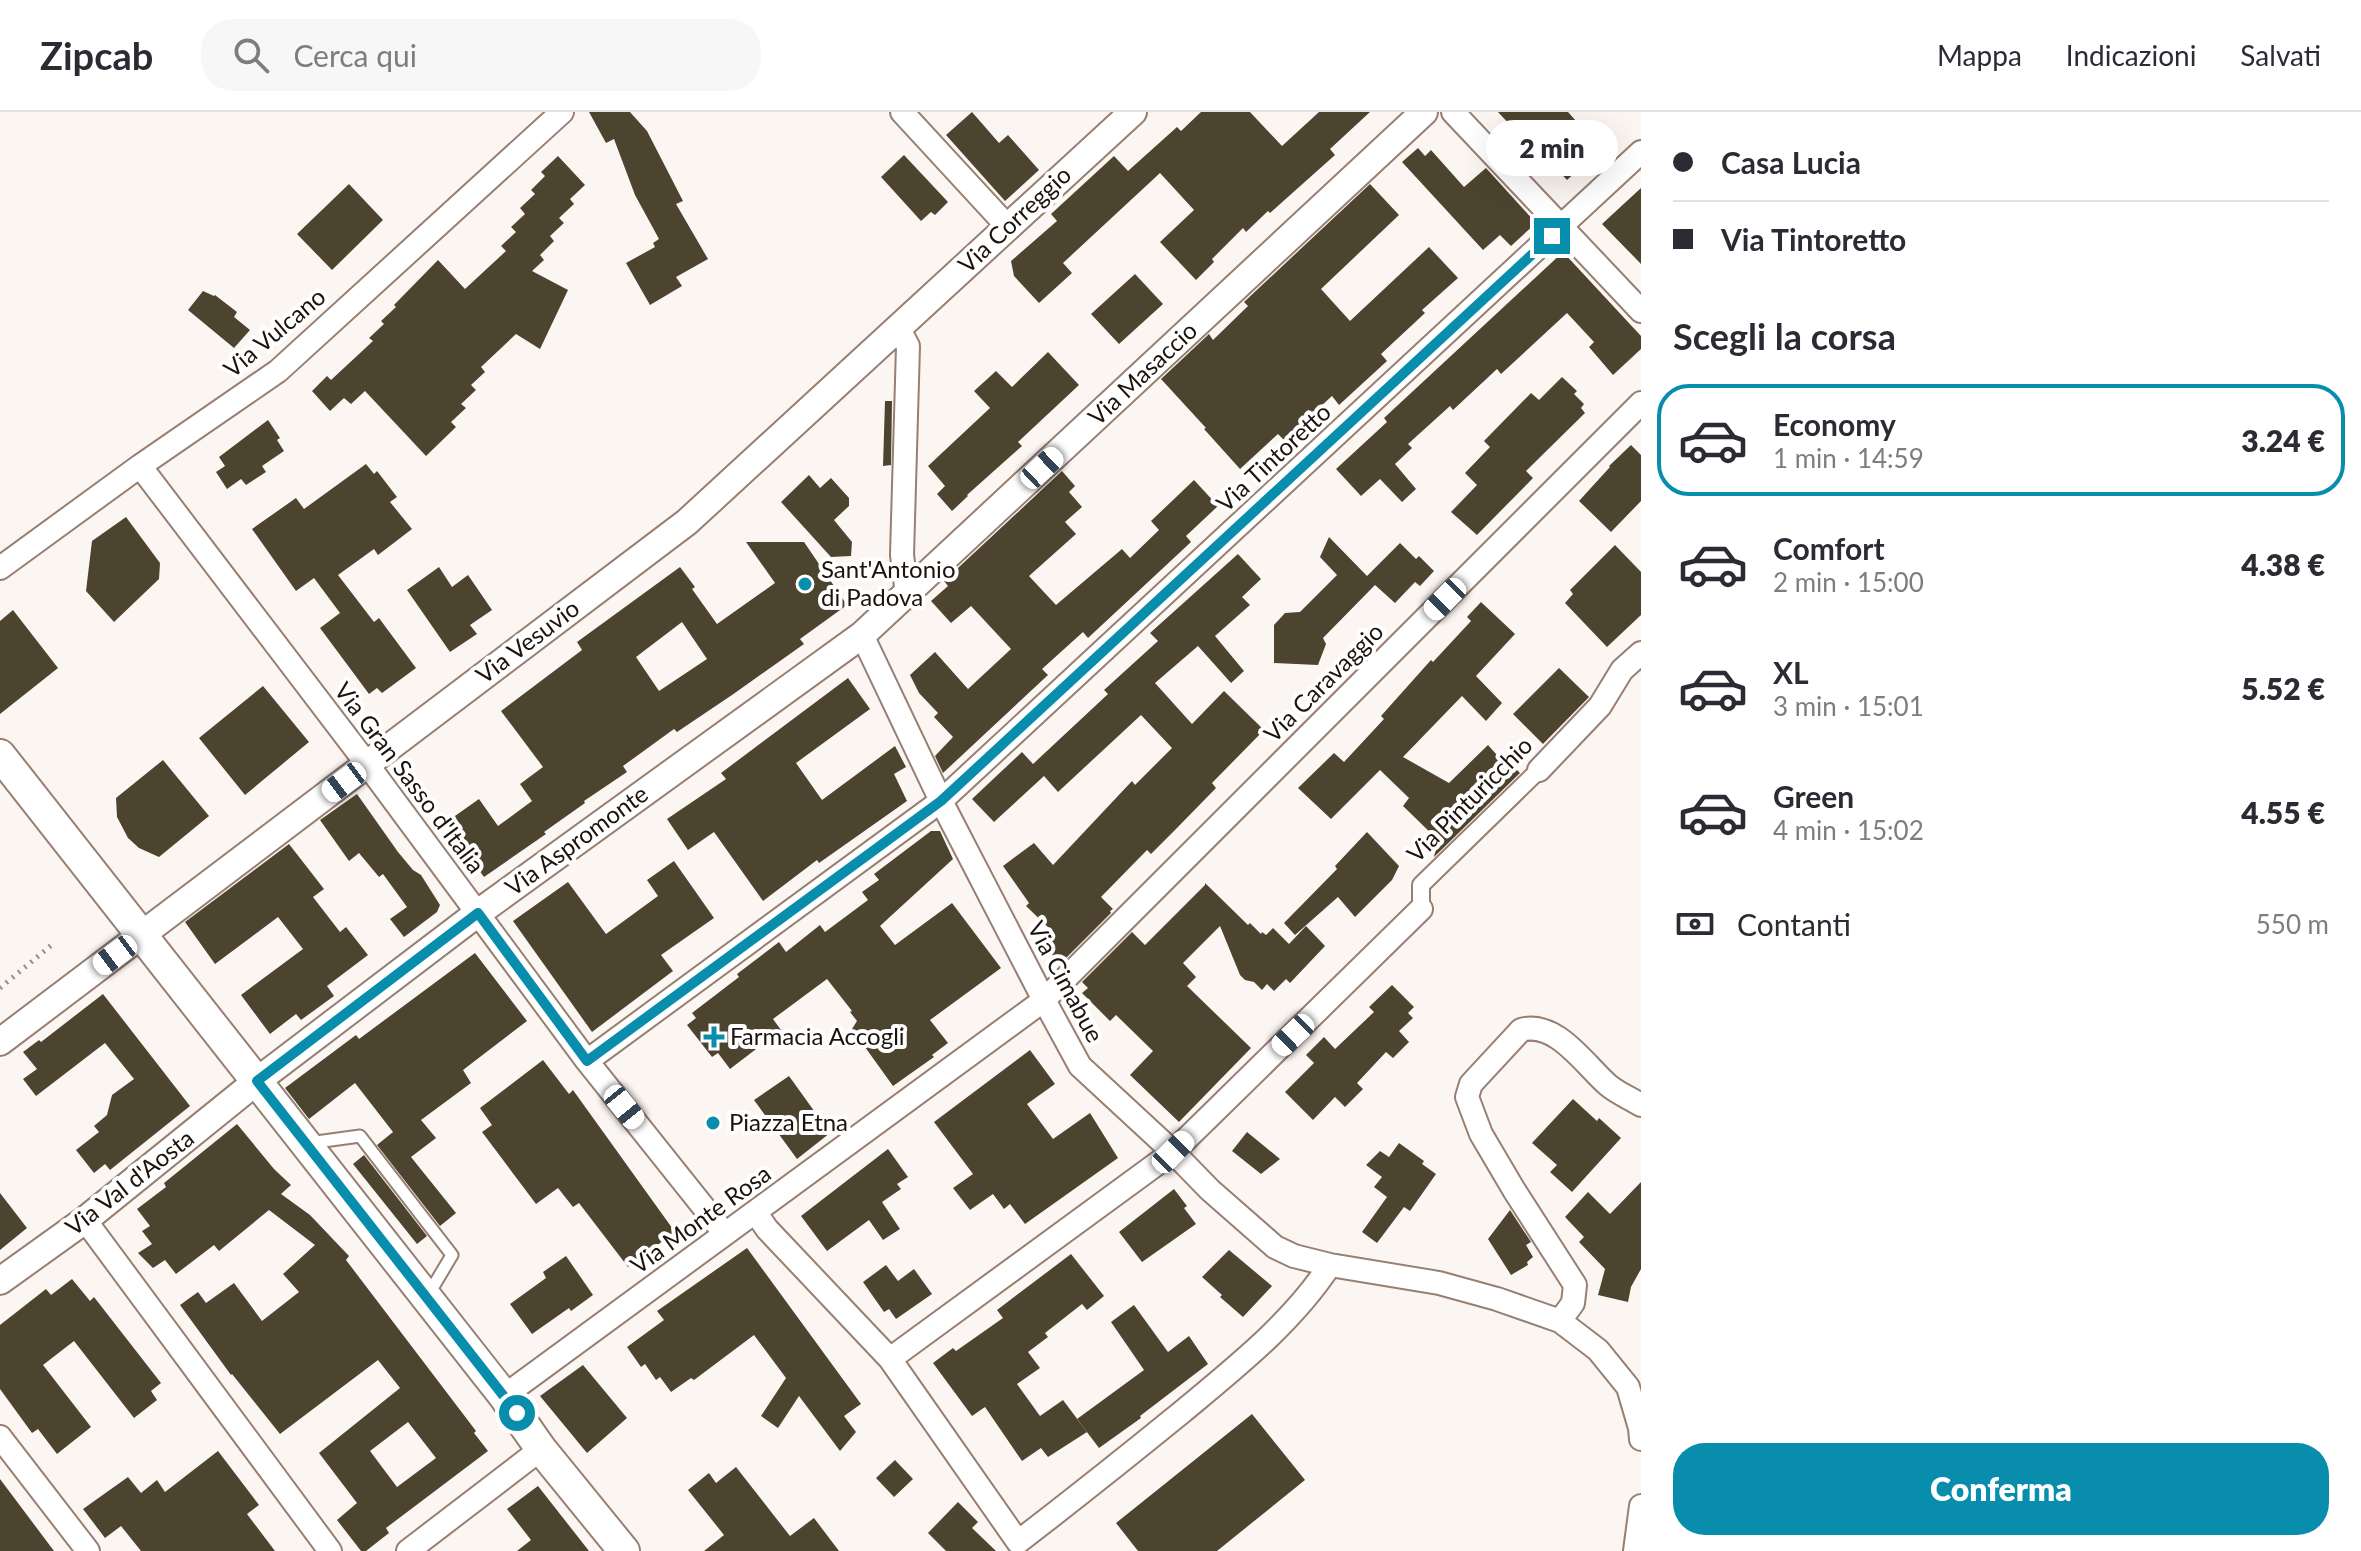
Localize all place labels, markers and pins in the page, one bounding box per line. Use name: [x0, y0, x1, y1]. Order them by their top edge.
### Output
place label: Sant'Antonio di Padova: [821, 554, 956, 611]
marker: Sant'Antonio di Padova: [796, 575, 814, 593]
place label: Farmacia Accogli: [730, 1021, 905, 1050]
marker: Farmacia Accogli: [705, 1028, 723, 1046]
place label: Piazza Etna: [729, 1107, 848, 1136]
marker: Piazza Etna: [704, 1114, 722, 1132]

